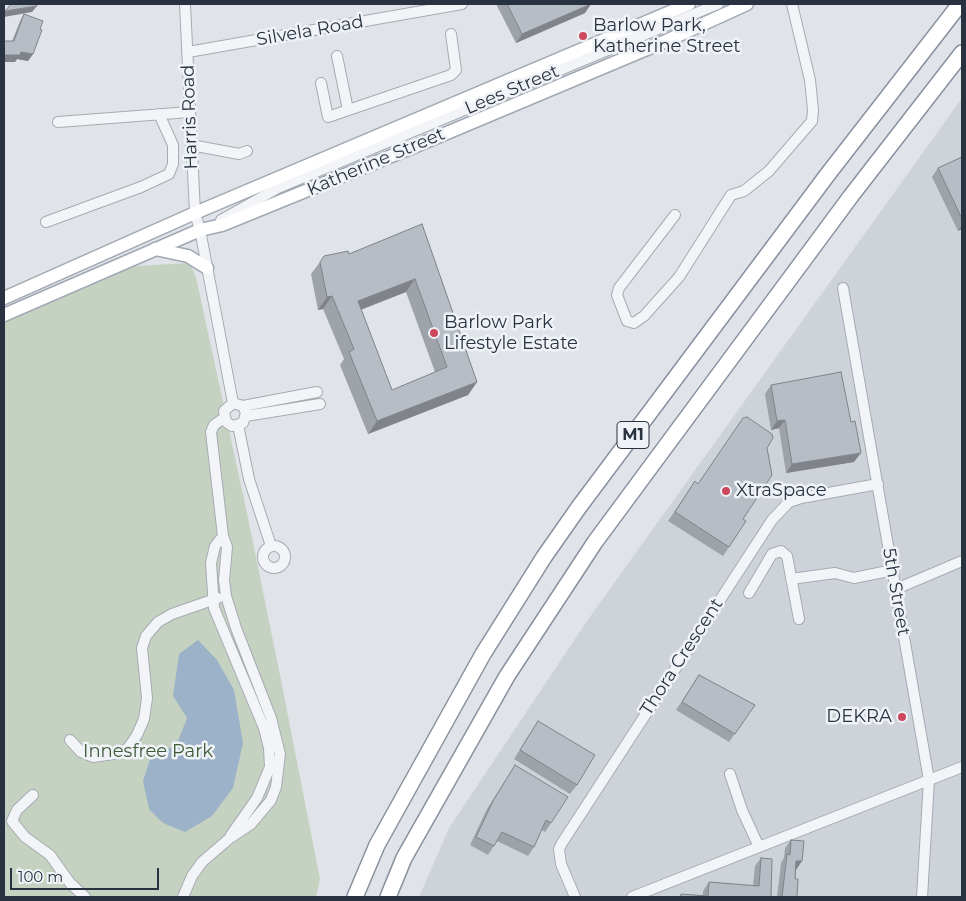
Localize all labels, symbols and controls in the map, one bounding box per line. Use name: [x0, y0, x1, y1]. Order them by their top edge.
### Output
street label: Silvela Road: [255, 11, 365, 51]
place label: Barlow Park, Katherine Street: [593, 15, 741, 58]
marker: Barlow Park, Katherine Street: [577, 30, 589, 42]
street label: Lees Street: [462, 60, 562, 120]
street label: Harris Road: [177, 64, 203, 170]
street label: Katherine Street: [304, 123, 448, 201]
place label: Barlow Park Lifestyle Estate: [444, 312, 578, 354]
marker: Barlow Park Lifestyle Estate: [428, 327, 440, 339]
road number: M1: [617, 422, 649, 448]
place label: XtraSpace: [736, 480, 827, 502]
marker: XtraSpace: [720, 485, 732, 497]
street label: 5th Street: [878, 546, 914, 638]
street label: Thora Crescent: [636, 594, 728, 720]
place label: DEKRA: [826, 706, 892, 728]
marker: DEKRA: [896, 711, 908, 723]
park label: Innesfree Park: [83, 741, 213, 763]
scale bar: [12, 858, 161, 890]
text: 100 m: [18, 867, 63, 886]

